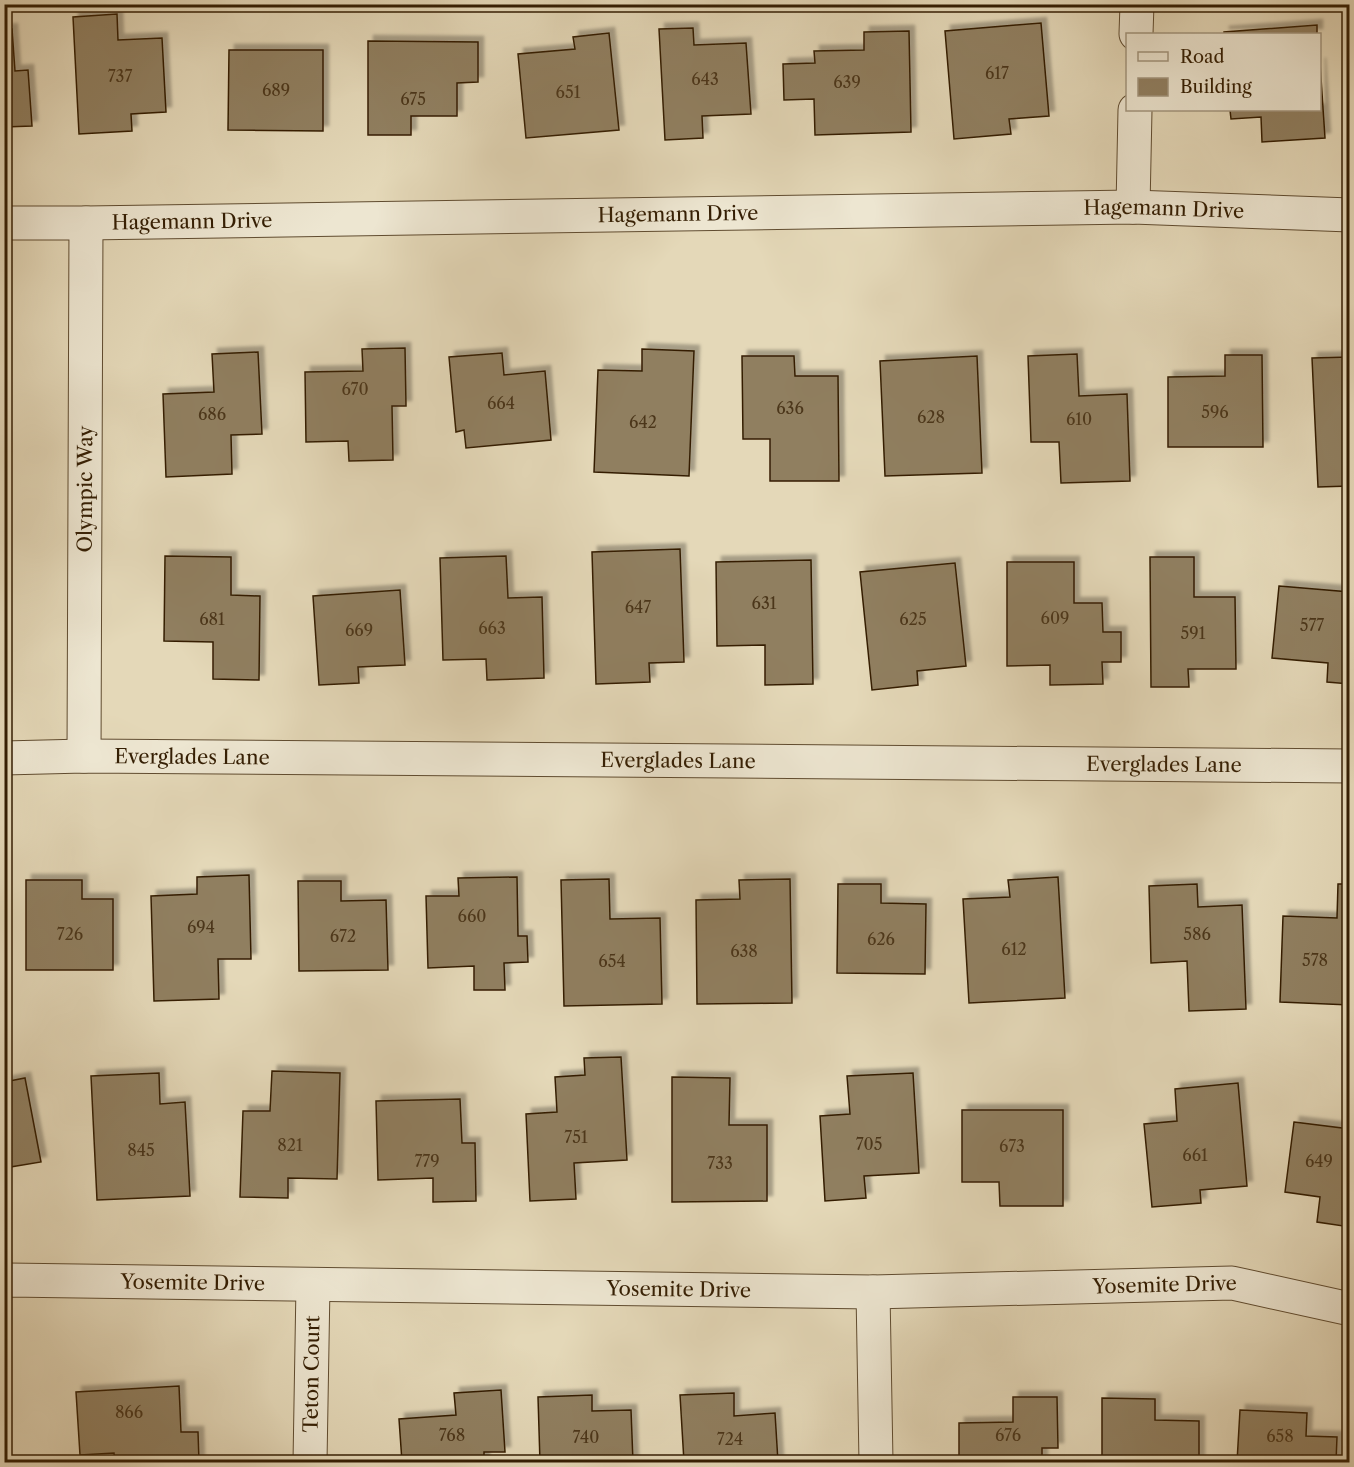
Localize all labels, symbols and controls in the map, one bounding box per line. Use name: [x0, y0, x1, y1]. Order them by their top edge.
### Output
legend: [1126, 33, 1321, 111]
text: Road: [1180, 46, 1225, 68]
house number: 617: [985, 63, 1009, 83]
house number: 737: [108, 66, 132, 86]
house number: 643: [691, 69, 719, 89]
house number: 639: [833, 72, 861, 92]
text: Building: [1180, 76, 1252, 98]
house number: 689: [262, 80, 290, 100]
house number: 651: [556, 82, 581, 102]
house number: 675: [400, 89, 426, 109]
street label: Hagemann Drive: [1083, 195, 1245, 223]
street label: Hagemann Drive: [597, 201, 759, 227]
street label: Hagemann Drive: [111, 208, 273, 235]
house number: 670: [341, 379, 369, 399]
house number: 664: [487, 393, 515, 413]
house number: 636: [776, 398, 804, 418]
house number: 596: [1201, 402, 1229, 422]
house number: 686: [198, 404, 226, 424]
house number: 628: [917, 407, 945, 427]
house number: 610: [1066, 409, 1092, 429]
house number: 642: [629, 412, 657, 432]
street label: Olympic Way: [73, 425, 97, 552]
house number: 631: [752, 593, 777, 613]
house number: 647: [625, 597, 651, 617]
house number: 609: [1041, 608, 1069, 628]
house number: 681: [199, 609, 225, 629]
house number: 625: [899, 609, 927, 629]
house number: 577: [1300, 615, 1324, 635]
house number: 663: [478, 618, 506, 638]
house number: 669: [345, 620, 373, 640]
house number: 591: [1181, 623, 1206, 643]
street label: Everglades Lane: [114, 744, 270, 769]
street label: Everglades Lane: [600, 748, 756, 773]
street label: Everglades Lane: [1086, 752, 1242, 777]
house number: 660: [458, 906, 486, 926]
house number: 694: [187, 917, 215, 937]
house number: 726: [57, 924, 83, 944]
house number: 586: [1183, 924, 1211, 944]
house number: 672: [330, 926, 356, 946]
house number: 626: [867, 929, 895, 949]
house number: 612: [1001, 939, 1027, 959]
house number: 638: [730, 941, 758, 961]
house number: 578: [1302, 950, 1328, 970]
house number: 654: [598, 951, 626, 971]
house number: 751: [564, 1127, 588, 1147]
house number: 705: [856, 1134, 882, 1154]
house number: 821: [277, 1135, 303, 1155]
house number: 673: [999, 1136, 1025, 1156]
house number: 845: [127, 1140, 155, 1160]
house number: 661: [1182, 1145, 1208, 1165]
house number: 779: [414, 1151, 440, 1171]
house number: 649: [1305, 1151, 1333, 1171]
house number: 733: [707, 1153, 733, 1173]
street label: Yosemite Drive: [119, 1270, 265, 1296]
street label: Yosemite Drive: [1091, 1271, 1237, 1299]
street label: Yosemite Drive: [605, 1276, 751, 1302]
street label: Teton Court: [299, 1315, 324, 1433]
house number: 866: [115, 1402, 143, 1422]
house number: 768: [439, 1425, 465, 1445]
house number: 676: [995, 1425, 1021, 1445]
house number: 658: [1266, 1426, 1294, 1446]
house number: 740: [573, 1427, 599, 1447]
house number: 724: [717, 1429, 743, 1449]

